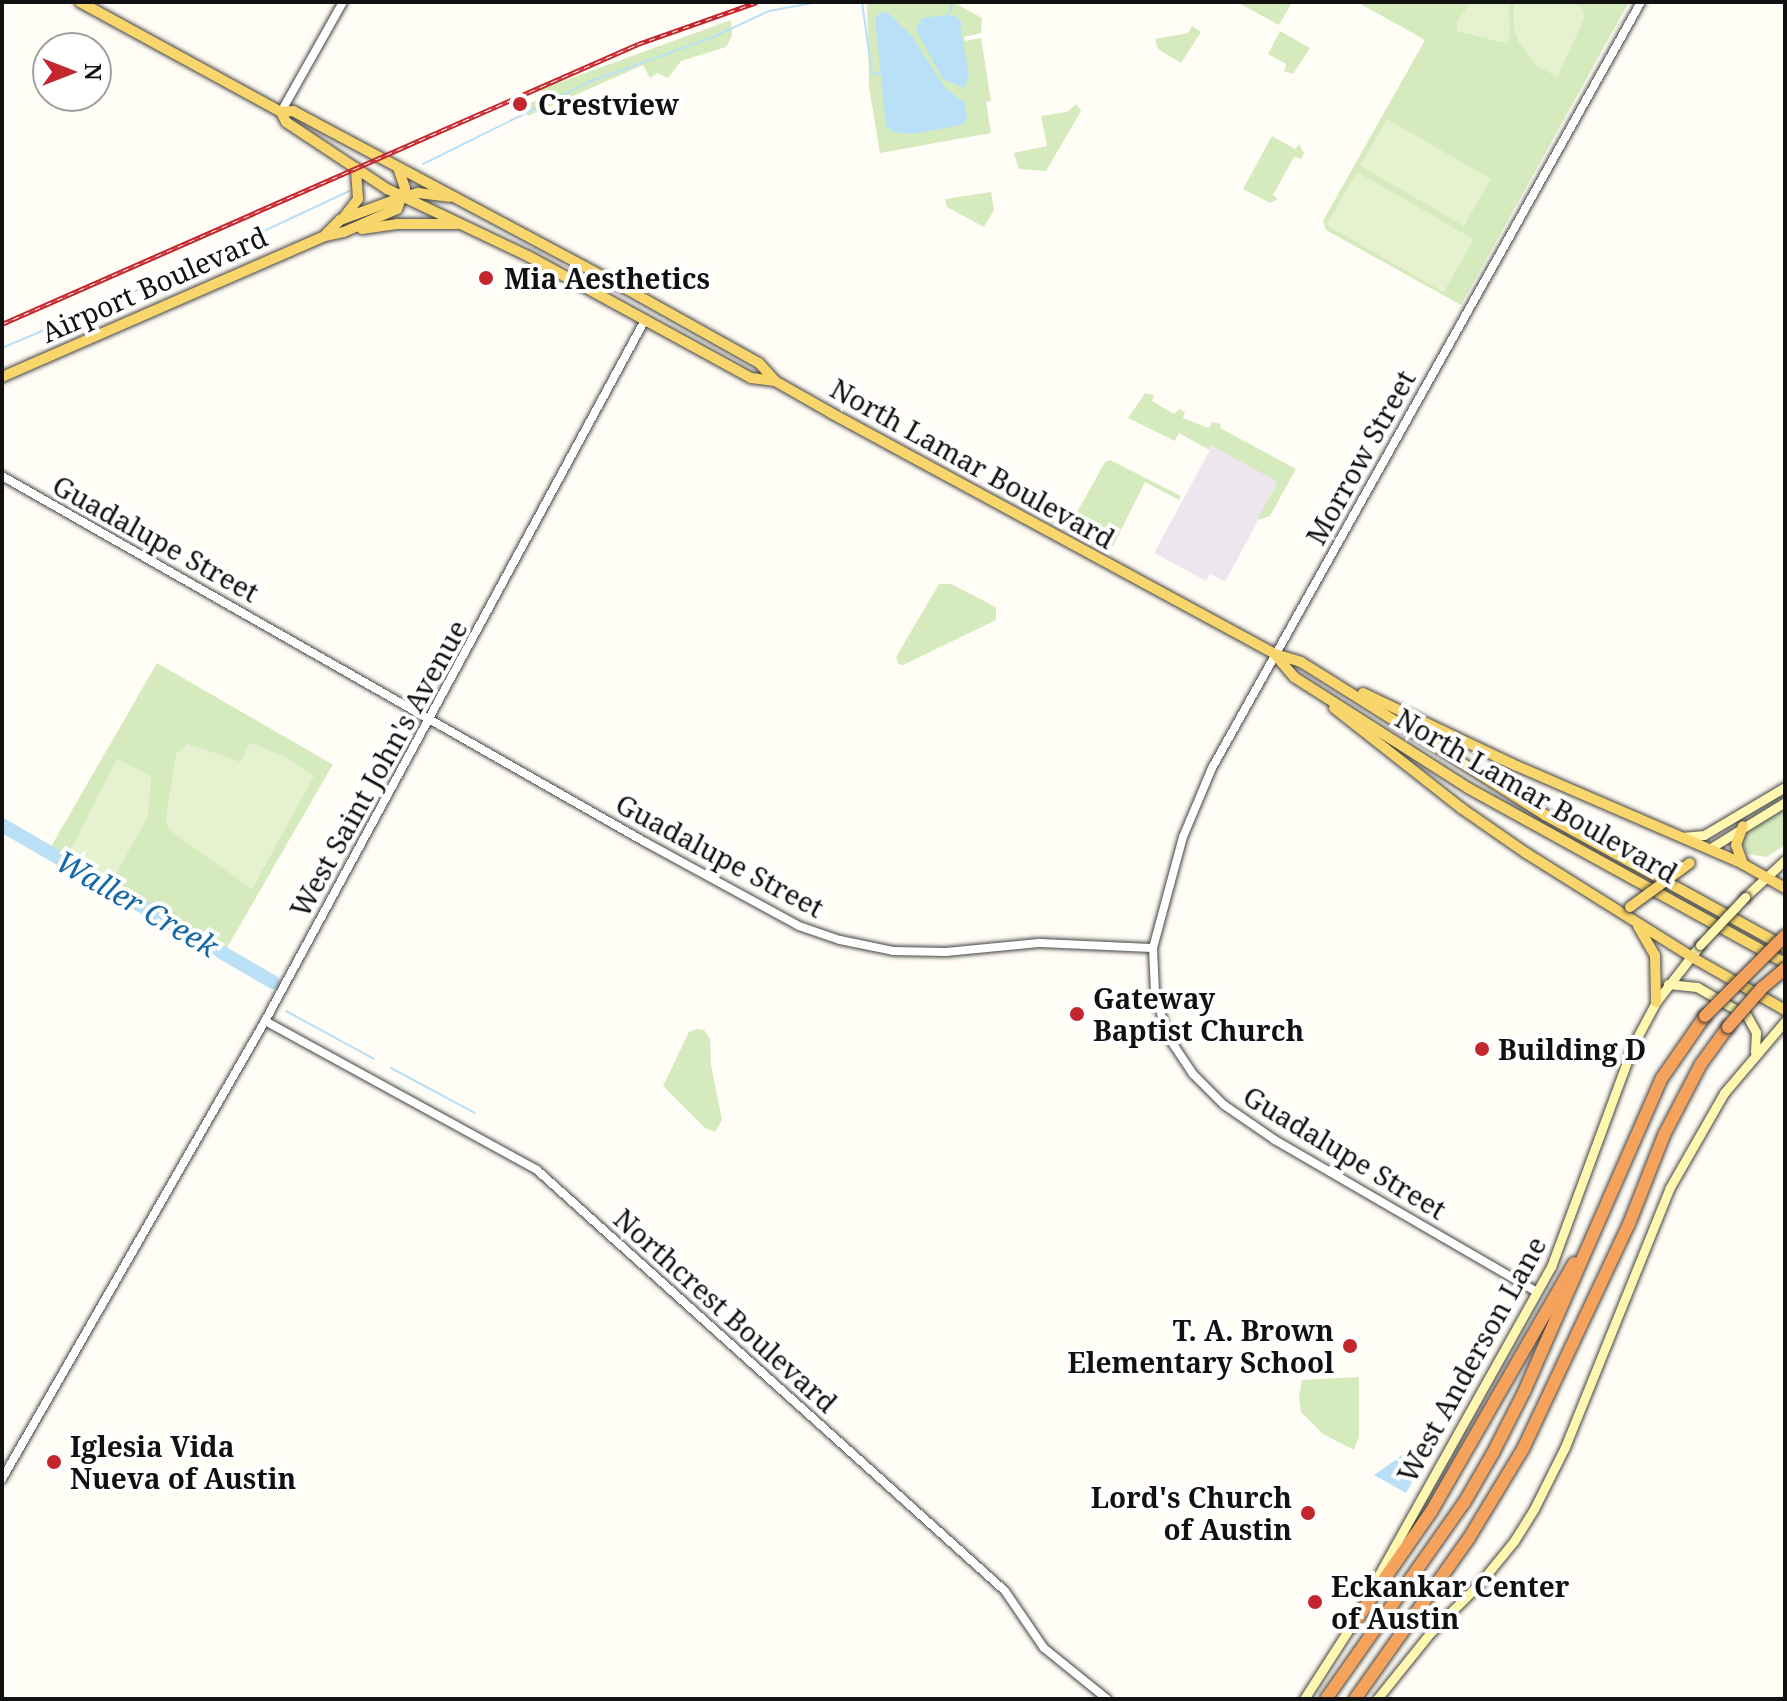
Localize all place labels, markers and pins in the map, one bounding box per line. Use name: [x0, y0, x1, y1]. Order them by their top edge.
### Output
place label: Crestview: [538, 87, 679, 121]
marker: Crestview: [509, 93, 531, 115]
place label: Mia Aesthetics: [504, 261, 710, 295]
marker: Mia Aesthetics: [475, 267, 497, 289]
place label: Gateway Baptist Church: [1093, 981, 1304, 1047]
marker: Gateway Baptist Church: [1068, 1005, 1086, 1023]
place label: Building D: [1498, 1032, 1646, 1066]
marker: Building D: [1473, 1040, 1491, 1058]
place label: T. A. Brown Elementary School: [1067, 1313, 1334, 1379]
marker: T. A. Brown Elementary School: [1341, 1337, 1359, 1355]
place label: Iglesia Vida Nueva of Austin: [70, 1429, 296, 1495]
marker: Iglesia Vida Nueva of Austin: [45, 1453, 63, 1471]
place label: Lord's Church of Austin: [1091, 1480, 1292, 1546]
marker: Lord's Church of Austin: [1299, 1504, 1317, 1522]
place label: Eckankar Center of Austin: [1331, 1569, 1569, 1635]
marker: Eckankar Center of Austin: [1306, 1593, 1324, 1611]

